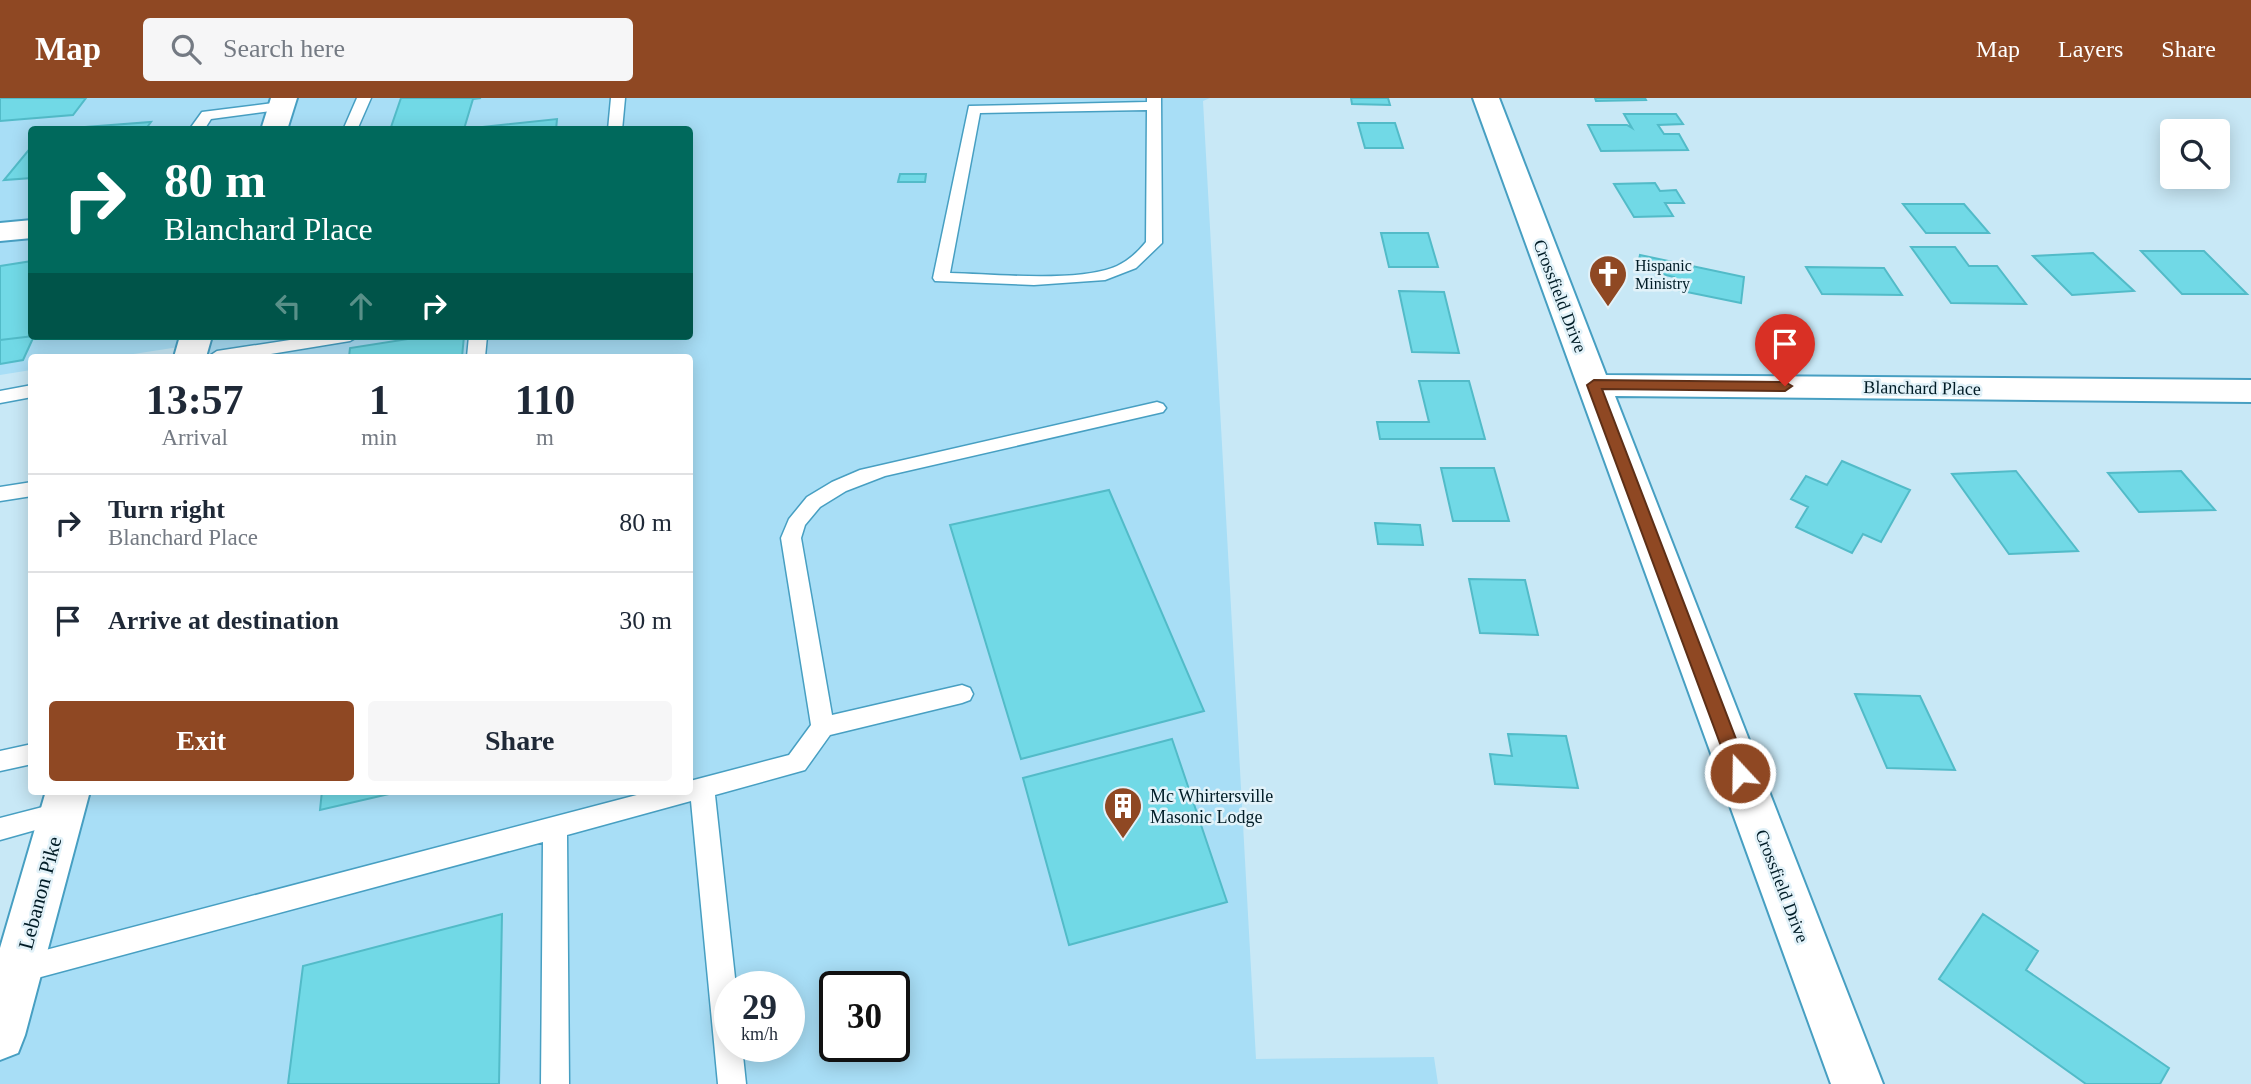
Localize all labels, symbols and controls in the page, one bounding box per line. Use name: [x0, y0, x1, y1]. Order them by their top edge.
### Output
search box: [143, 18, 633, 81]
icon: search: [167, 30, 205, 68]
text: Map: [35, 31, 101, 67]
text: Search here: [223, 34, 345, 63]
text: Map: [1976, 36, 2020, 62]
text: Layers: [2058, 36, 2123, 62]
text: Share: [2161, 36, 2216, 62]
map controls: [2160, 119, 2230, 189]
button: search: [2160, 119, 2230, 189]
text: 80 m: [164, 153, 266, 208]
icon: right: [49, 154, 140, 245]
text: Blanchard Place: [164, 211, 373, 247]
street label: Crossfield Drive: [1529, 237, 1591, 355]
church icon: Hispanic Ministry: [1587, 253, 1629, 308]
place label: Hispanic Ministry: [1635, 257, 1692, 293]
icon: left: [269, 287, 307, 325]
icon: ahead: [342, 287, 380, 325]
icon: right: [415, 287, 453, 325]
pin: [1755, 314, 1815, 386]
icon: arrive: [1766, 325, 1804, 363]
text: 13:57: [146, 377, 244, 423]
text: 1: [369, 377, 390, 423]
text: 110: [515, 377, 575, 423]
street label: Blanchard Place: [1863, 377, 1981, 399]
text: Arrival: [161, 425, 228, 450]
text: min: [361, 425, 397, 450]
text: m: [536, 425, 554, 450]
text: Turn right: [108, 495, 225, 524]
icon: right: [49, 504, 87, 542]
text: 80 m: [619, 508, 672, 537]
text: Blanchard Place: [108, 525, 258, 550]
icon: arrive: [49, 602, 87, 640]
text: Arrive at destination: [108, 606, 339, 635]
text: 30 m: [619, 606, 672, 635]
button: Exit: [49, 701, 354, 781]
button: Share: [368, 701, 672, 781]
position arrow: [1703, 736, 1777, 810]
building icon: Mc Whirtersville Masonic Lodge: [1102, 785, 1144, 840]
place label: Mc Whirtersville Masonic Lodge: [1150, 786, 1273, 827]
street label: Crossfield Drive: [1751, 827, 1813, 945]
street label: Lebanon Pike: [13, 834, 67, 952]
speed limit sign: 30: [819, 971, 910, 1062]
text: 29: [742, 988, 777, 1027]
text: km/h: [741, 1024, 778, 1044]

